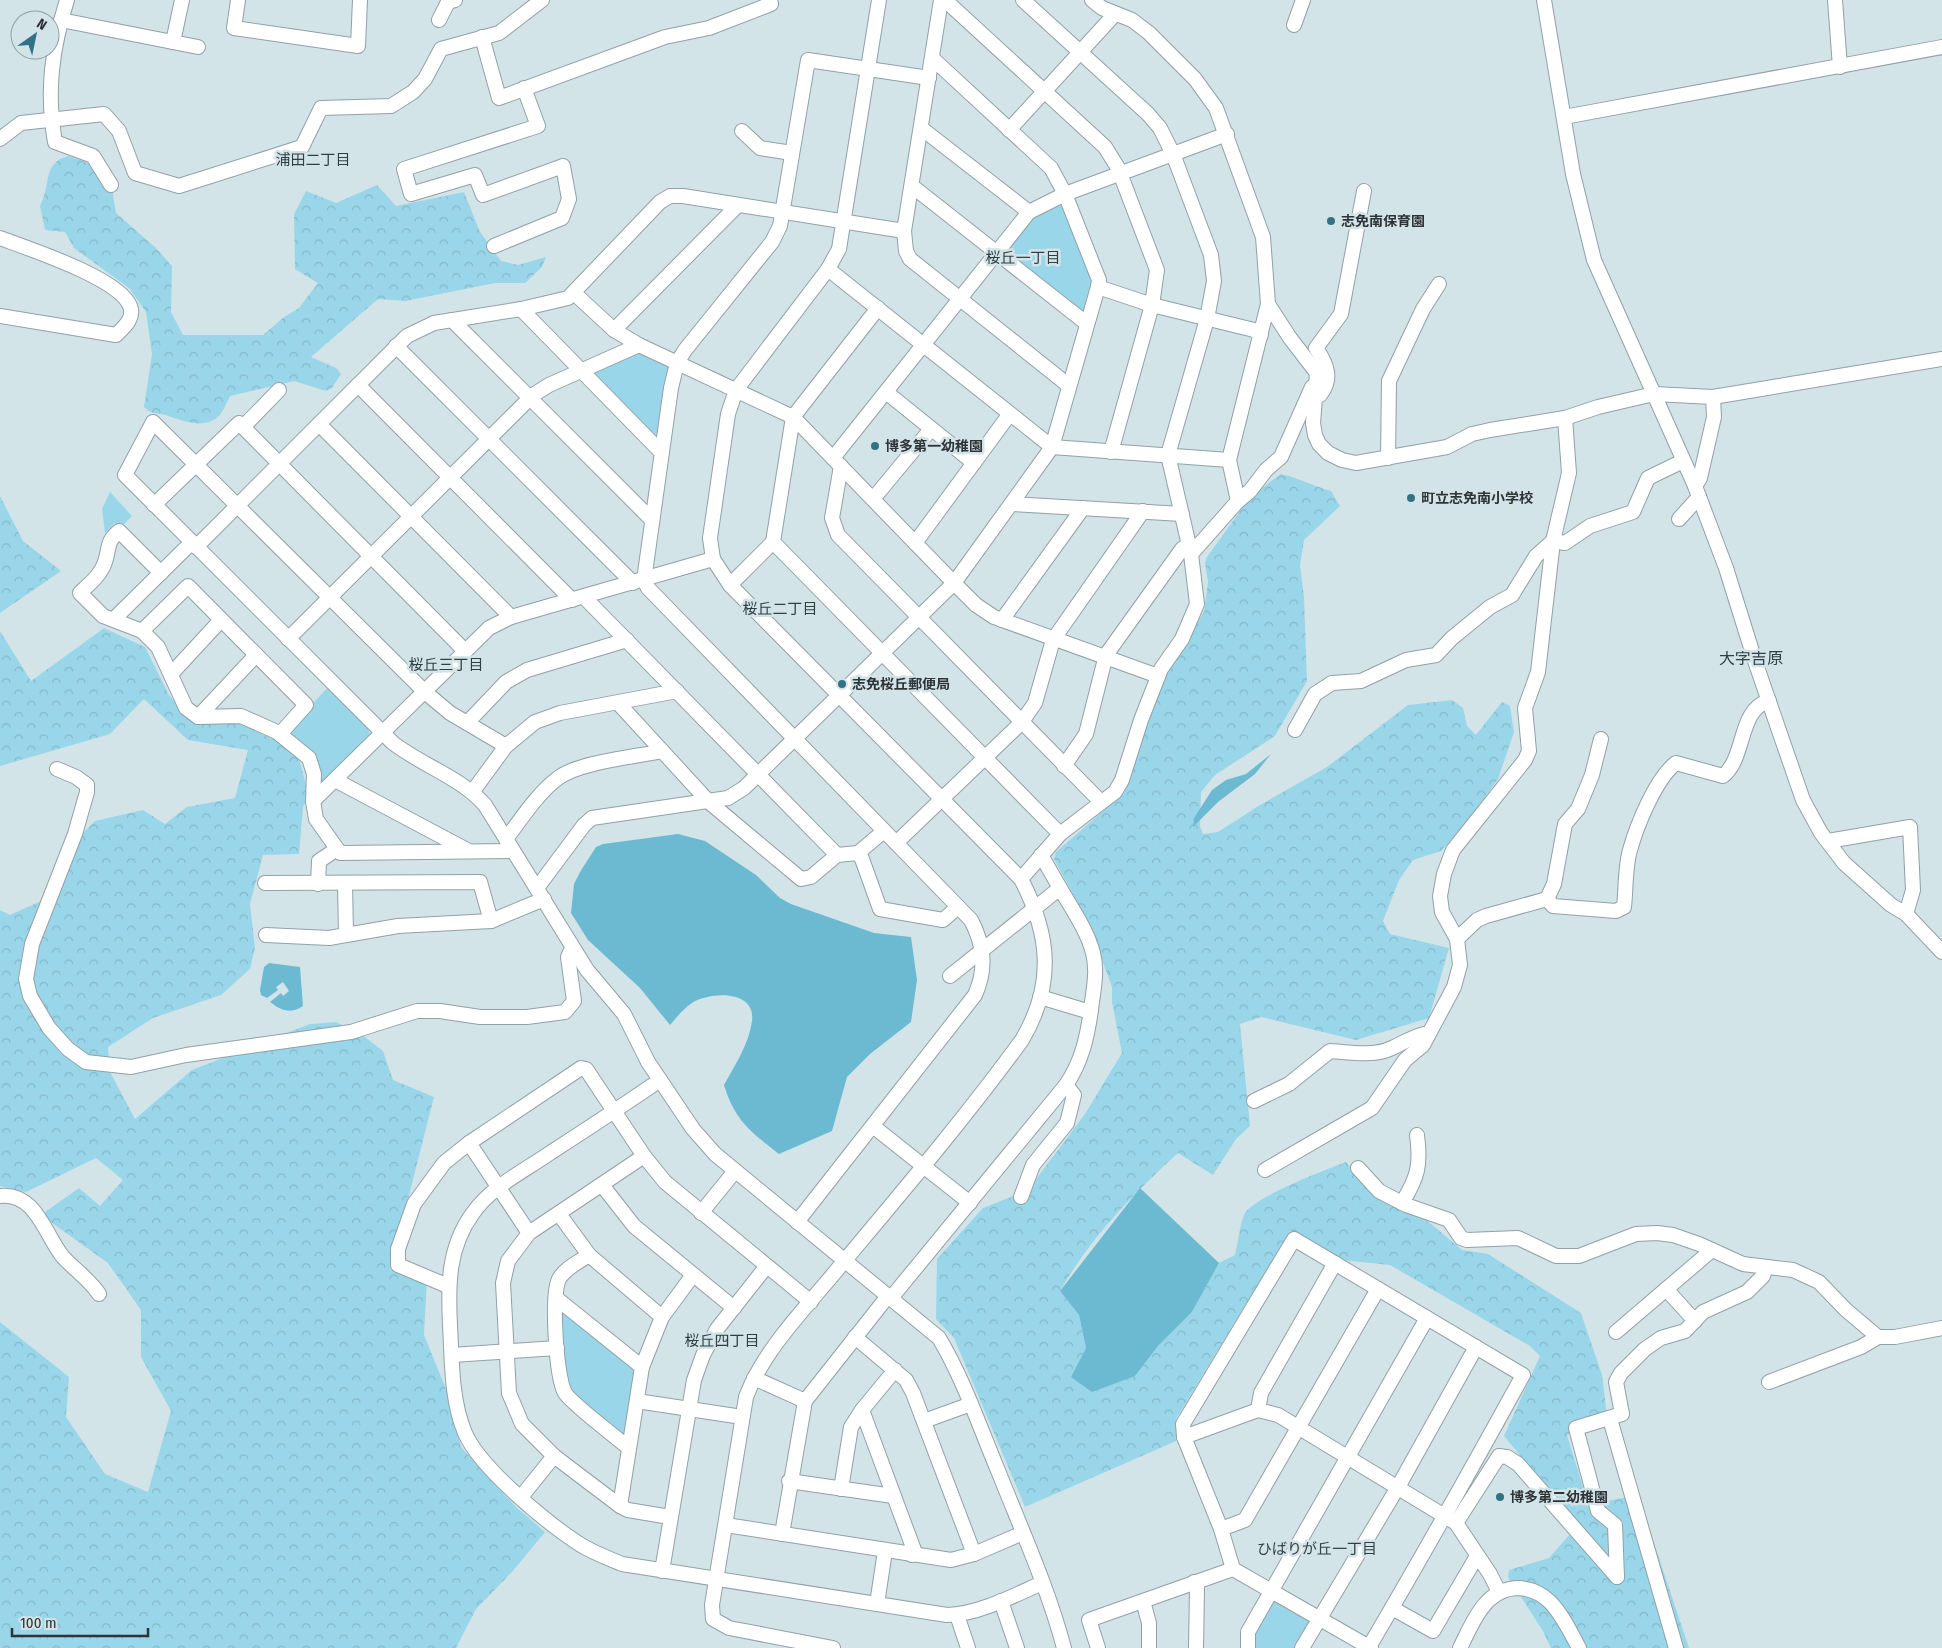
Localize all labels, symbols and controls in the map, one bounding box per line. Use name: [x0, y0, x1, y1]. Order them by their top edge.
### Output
north arrow: [10, 10, 60, 60]
text: N: [34, 15, 50, 34]
district label: 浦田二丁目: [275, 151, 351, 169]
place label: 志免南保育園: [1341, 213, 1425, 230]
marker: 志免南保育園: [1325, 215, 1337, 227]
district label: 桜丘一丁目: [985, 249, 1061, 267]
place label: 博多第一幼稚園: [885, 438, 983, 455]
marker: 博多第一幼稚園: [869, 440, 881, 452]
place label: 町立志免南小学校: [1421, 490, 1533, 507]
marker: 町立志免南小学校: [1405, 492, 1417, 504]
district label: 桜丘二丁目: [742, 600, 818, 618]
district label: 大字吉原: [1719, 649, 1783, 668]
district label: 桜丘三丁目: [408, 656, 484, 674]
place label: 志免桜丘郵便局: [852, 676, 950, 693]
marker: 志免桜丘郵便局: [836, 678, 848, 690]
district label: 桜丘四丁目: [684, 1332, 760, 1350]
place label: 博多第二幼稚園: [1510, 1489, 1608, 1506]
marker: 博多第二幼稚園: [1494, 1491, 1506, 1503]
district label: ひばりが丘一丁目: [1257, 1540, 1377, 1558]
scale bar: [12, 1606, 149, 1638]
text: 100 m: [20, 1614, 57, 1632]

